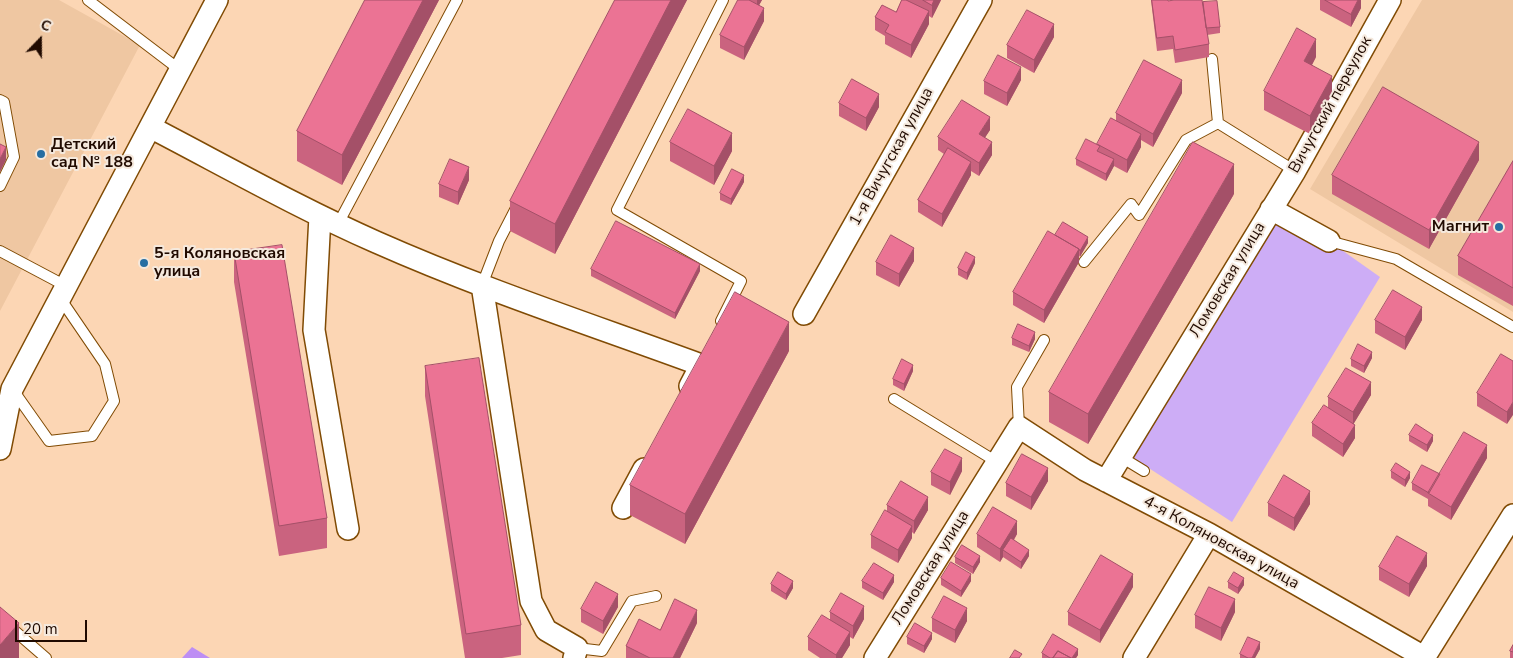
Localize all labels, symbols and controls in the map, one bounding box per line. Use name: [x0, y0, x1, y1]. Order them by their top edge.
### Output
north arrow: [15, 15, 65, 65]
text: С: [38, 15, 54, 36]
street label: Вичугский переулок: [1285, 33, 1377, 177]
street label: 1-я Вичугская улица: [846, 84, 938, 230]
place label: Детский сад № 188: [51, 135, 133, 173]
marker: Детский сад № 188: [35, 148, 47, 160]
place label: Магнит: [1432, 217, 1489, 237]
street label: Ломовская улица: [1186, 219, 1270, 341]
marker: Магнит: [1493, 221, 1505, 233]
place label: 5-я Коляновская улица: [154, 244, 285, 282]
marker: 5-я Коляновская улица: [138, 257, 150, 269]
street label: 4-я Коляновская улица: [1140, 492, 1302, 594]
street label: Ломовская улица: [888, 507, 974, 629]
scale bar: [18, 610, 90, 642]
text: 20 m: [23, 619, 58, 639]

